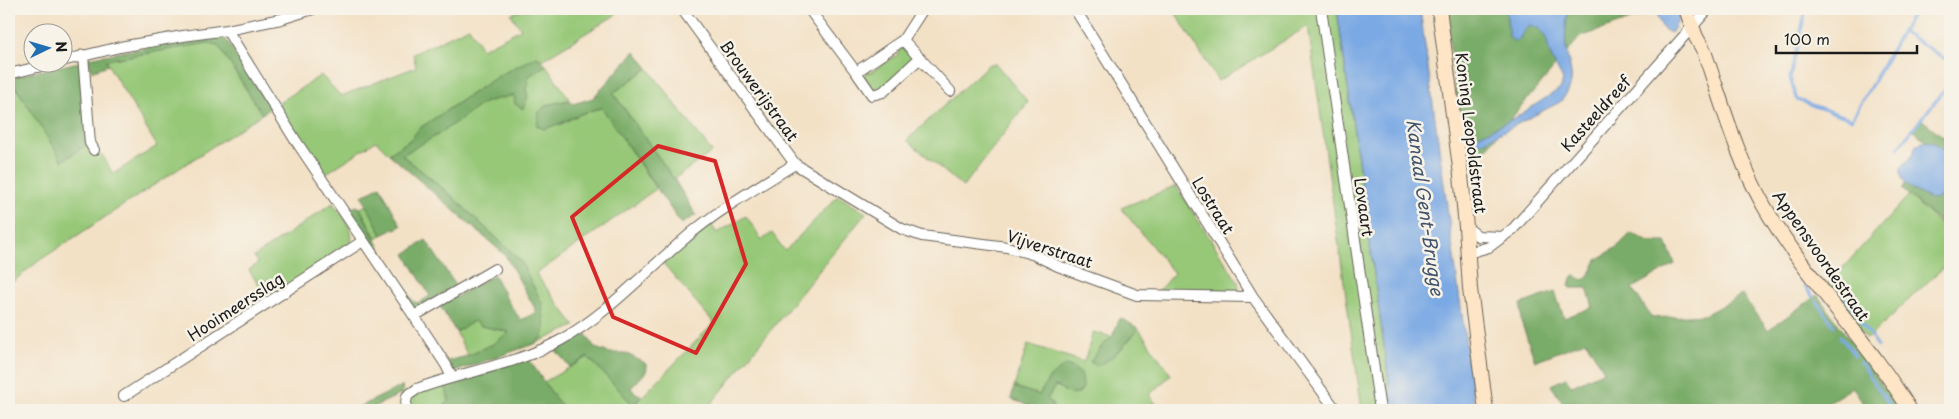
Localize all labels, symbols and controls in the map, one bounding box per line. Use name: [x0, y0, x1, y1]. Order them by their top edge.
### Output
north arrow: [22, 22, 72, 72]
scale bar: [1776, 22, 1918, 54]
text: 100 m: [1784, 27, 1830, 50]
street label: Brouwerijstraat: [715, 34, 805, 146]
text: N: [51, 40, 72, 53]
street label: Koning Leopoldstraat: [1450, 51, 1494, 215]
street label: Kasteeldreef: [1554, 69, 1637, 156]
water label: Kanaal Gent-Brugge: [1400, 117, 1452, 298]
street label: Lostraat: [1187, 172, 1241, 239]
street label: Lovaart: [1349, 176, 1381, 238]
street label: Appensvoordestraat: [1768, 185, 1877, 326]
street label: Vijverstraat: [1004, 223, 1097, 273]
street label: Hooimeersslag: [182, 266, 288, 346]

